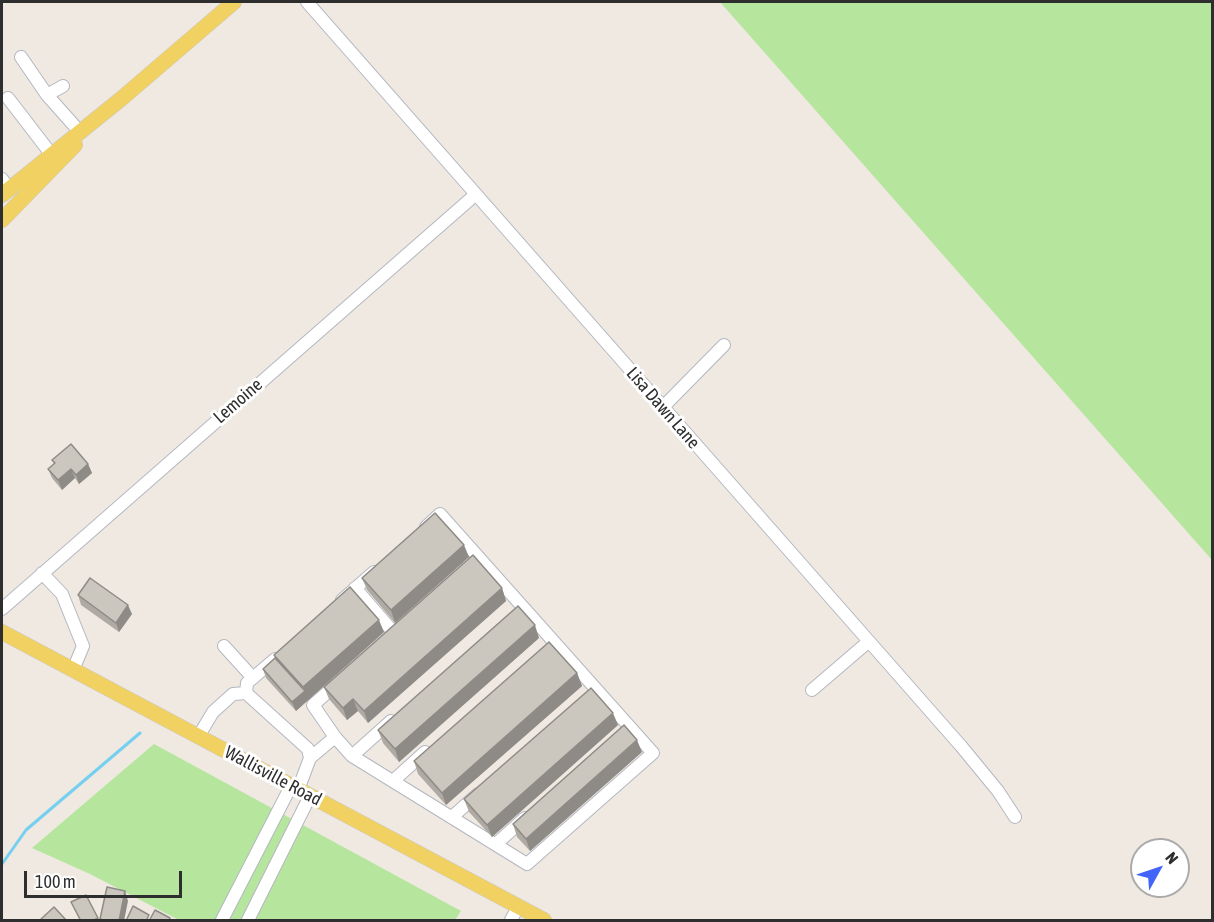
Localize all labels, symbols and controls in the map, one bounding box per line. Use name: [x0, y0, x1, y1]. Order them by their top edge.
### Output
street label: Lisa Dawn Lane: [622, 363, 704, 453]
street label: Lemoine: [209, 374, 267, 428]
street label: Wallisville Road: [221, 741, 325, 811]
north arrow: [1130, 838, 1190, 898]
text: N: [1162, 848, 1182, 867]
scale bar: [27, 859, 184, 897]
text: 100 m: [35, 871, 76, 892]

